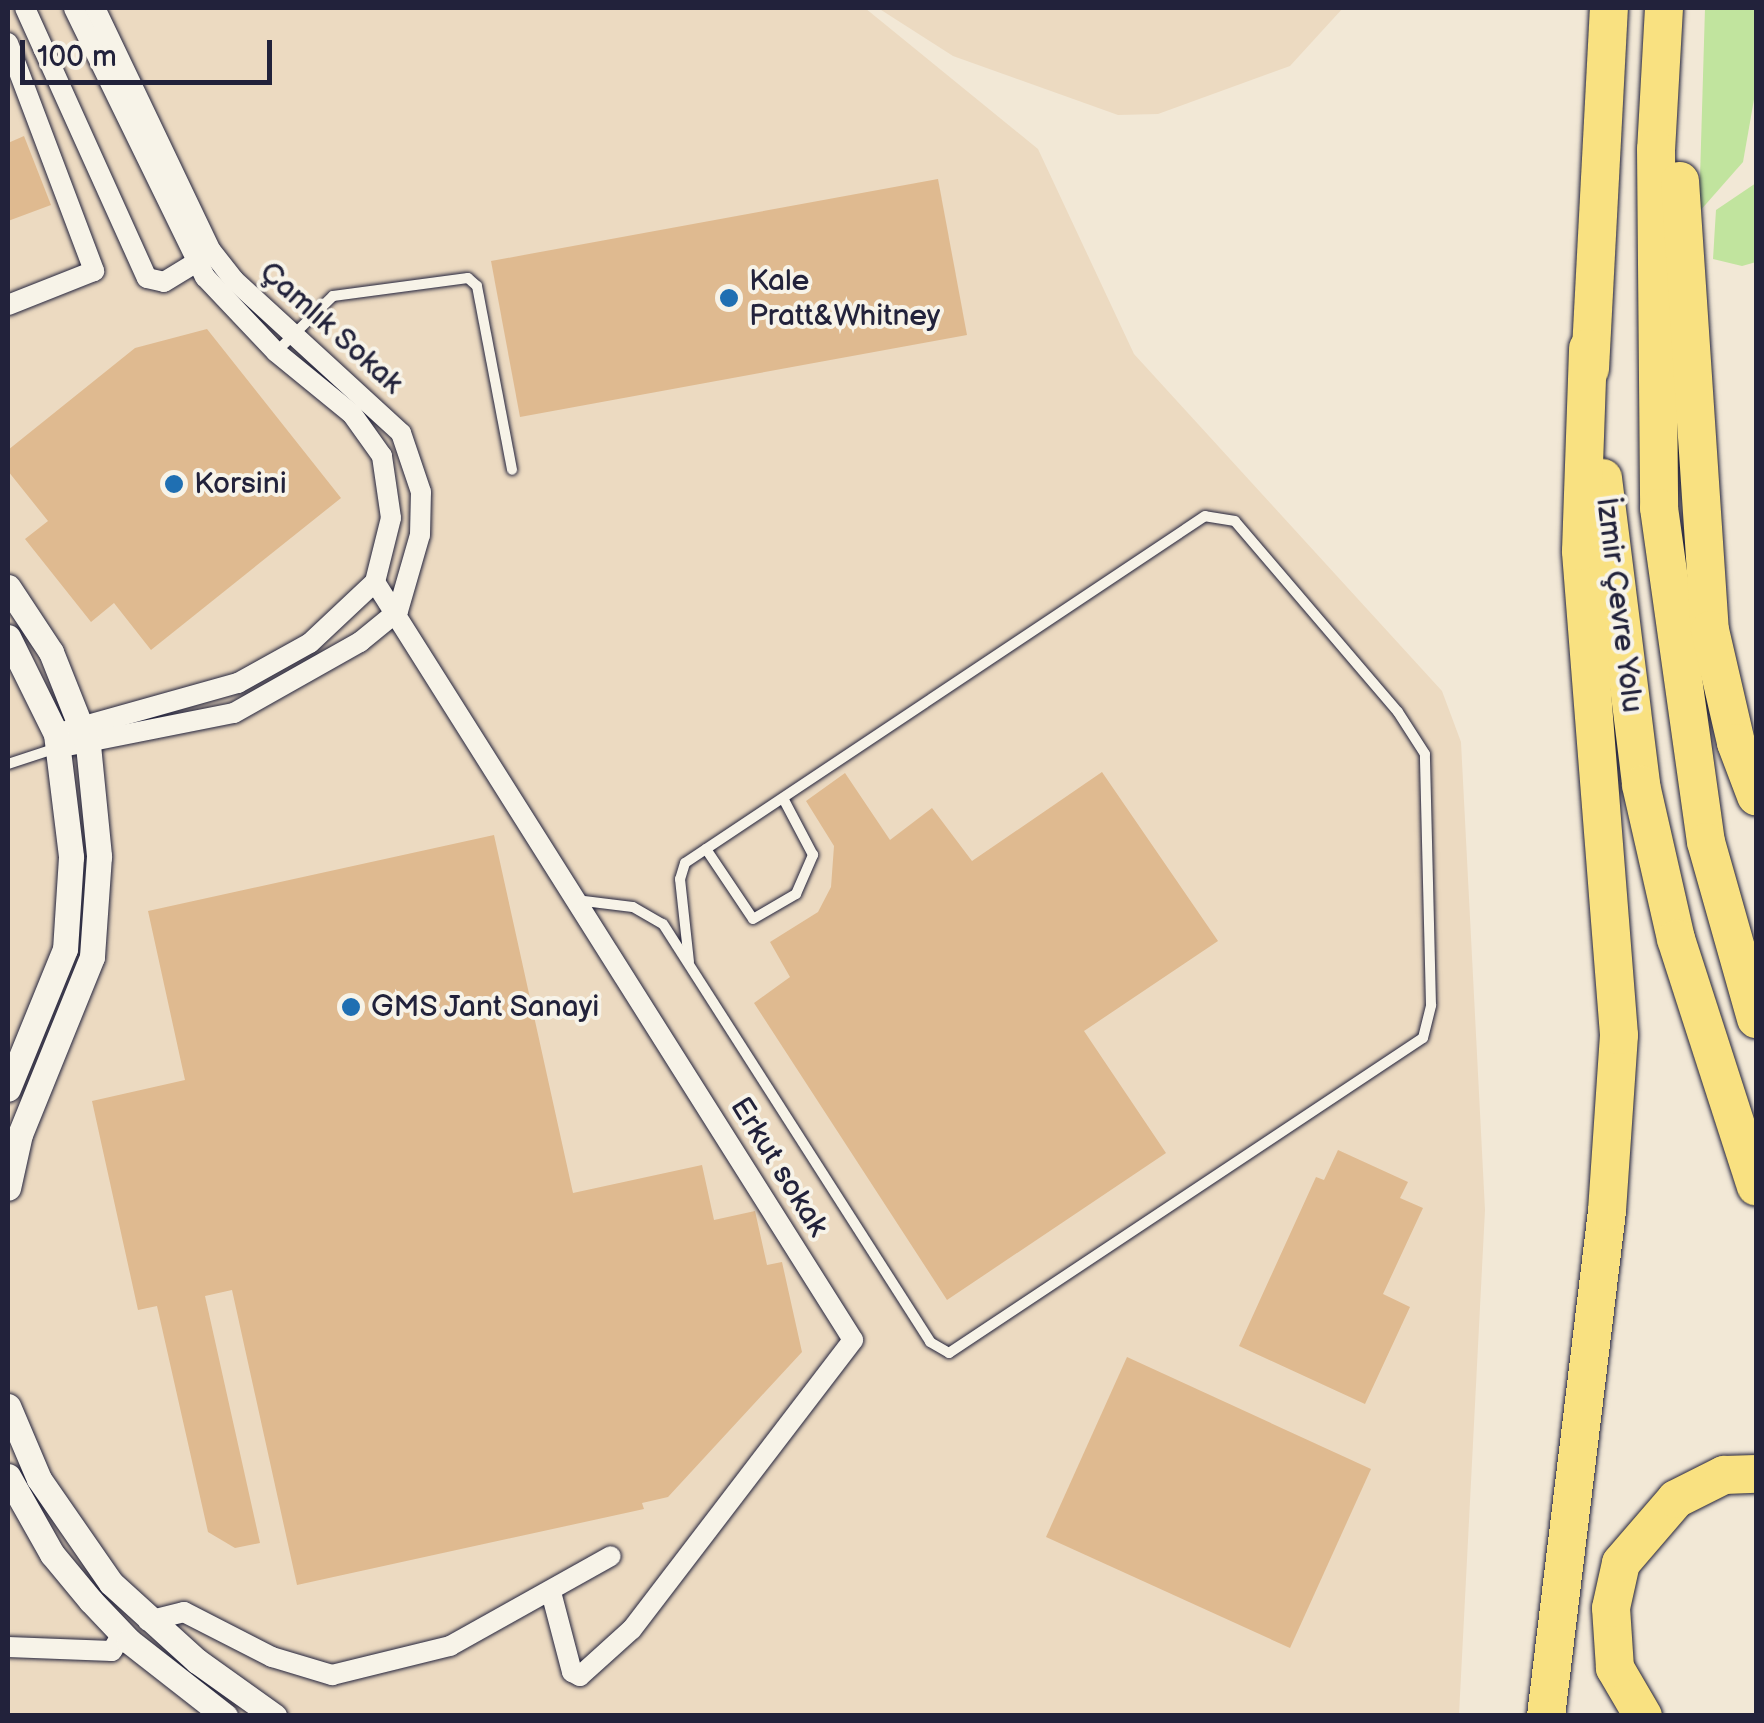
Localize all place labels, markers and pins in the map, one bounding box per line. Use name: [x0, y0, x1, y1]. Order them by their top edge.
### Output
place label: Kale Pratt&Whitney: [749, 263, 940, 334]
marker: Kale Pratt&Whitney: [718, 287, 740, 309]
place label: Korsini: [194, 466, 287, 502]
marker: Korsini: [163, 473, 185, 495]
place label: GMS Jant Sanayi: [371, 989, 602, 1025]
marker: GMS Jant Sanayi: [340, 996, 362, 1018]

